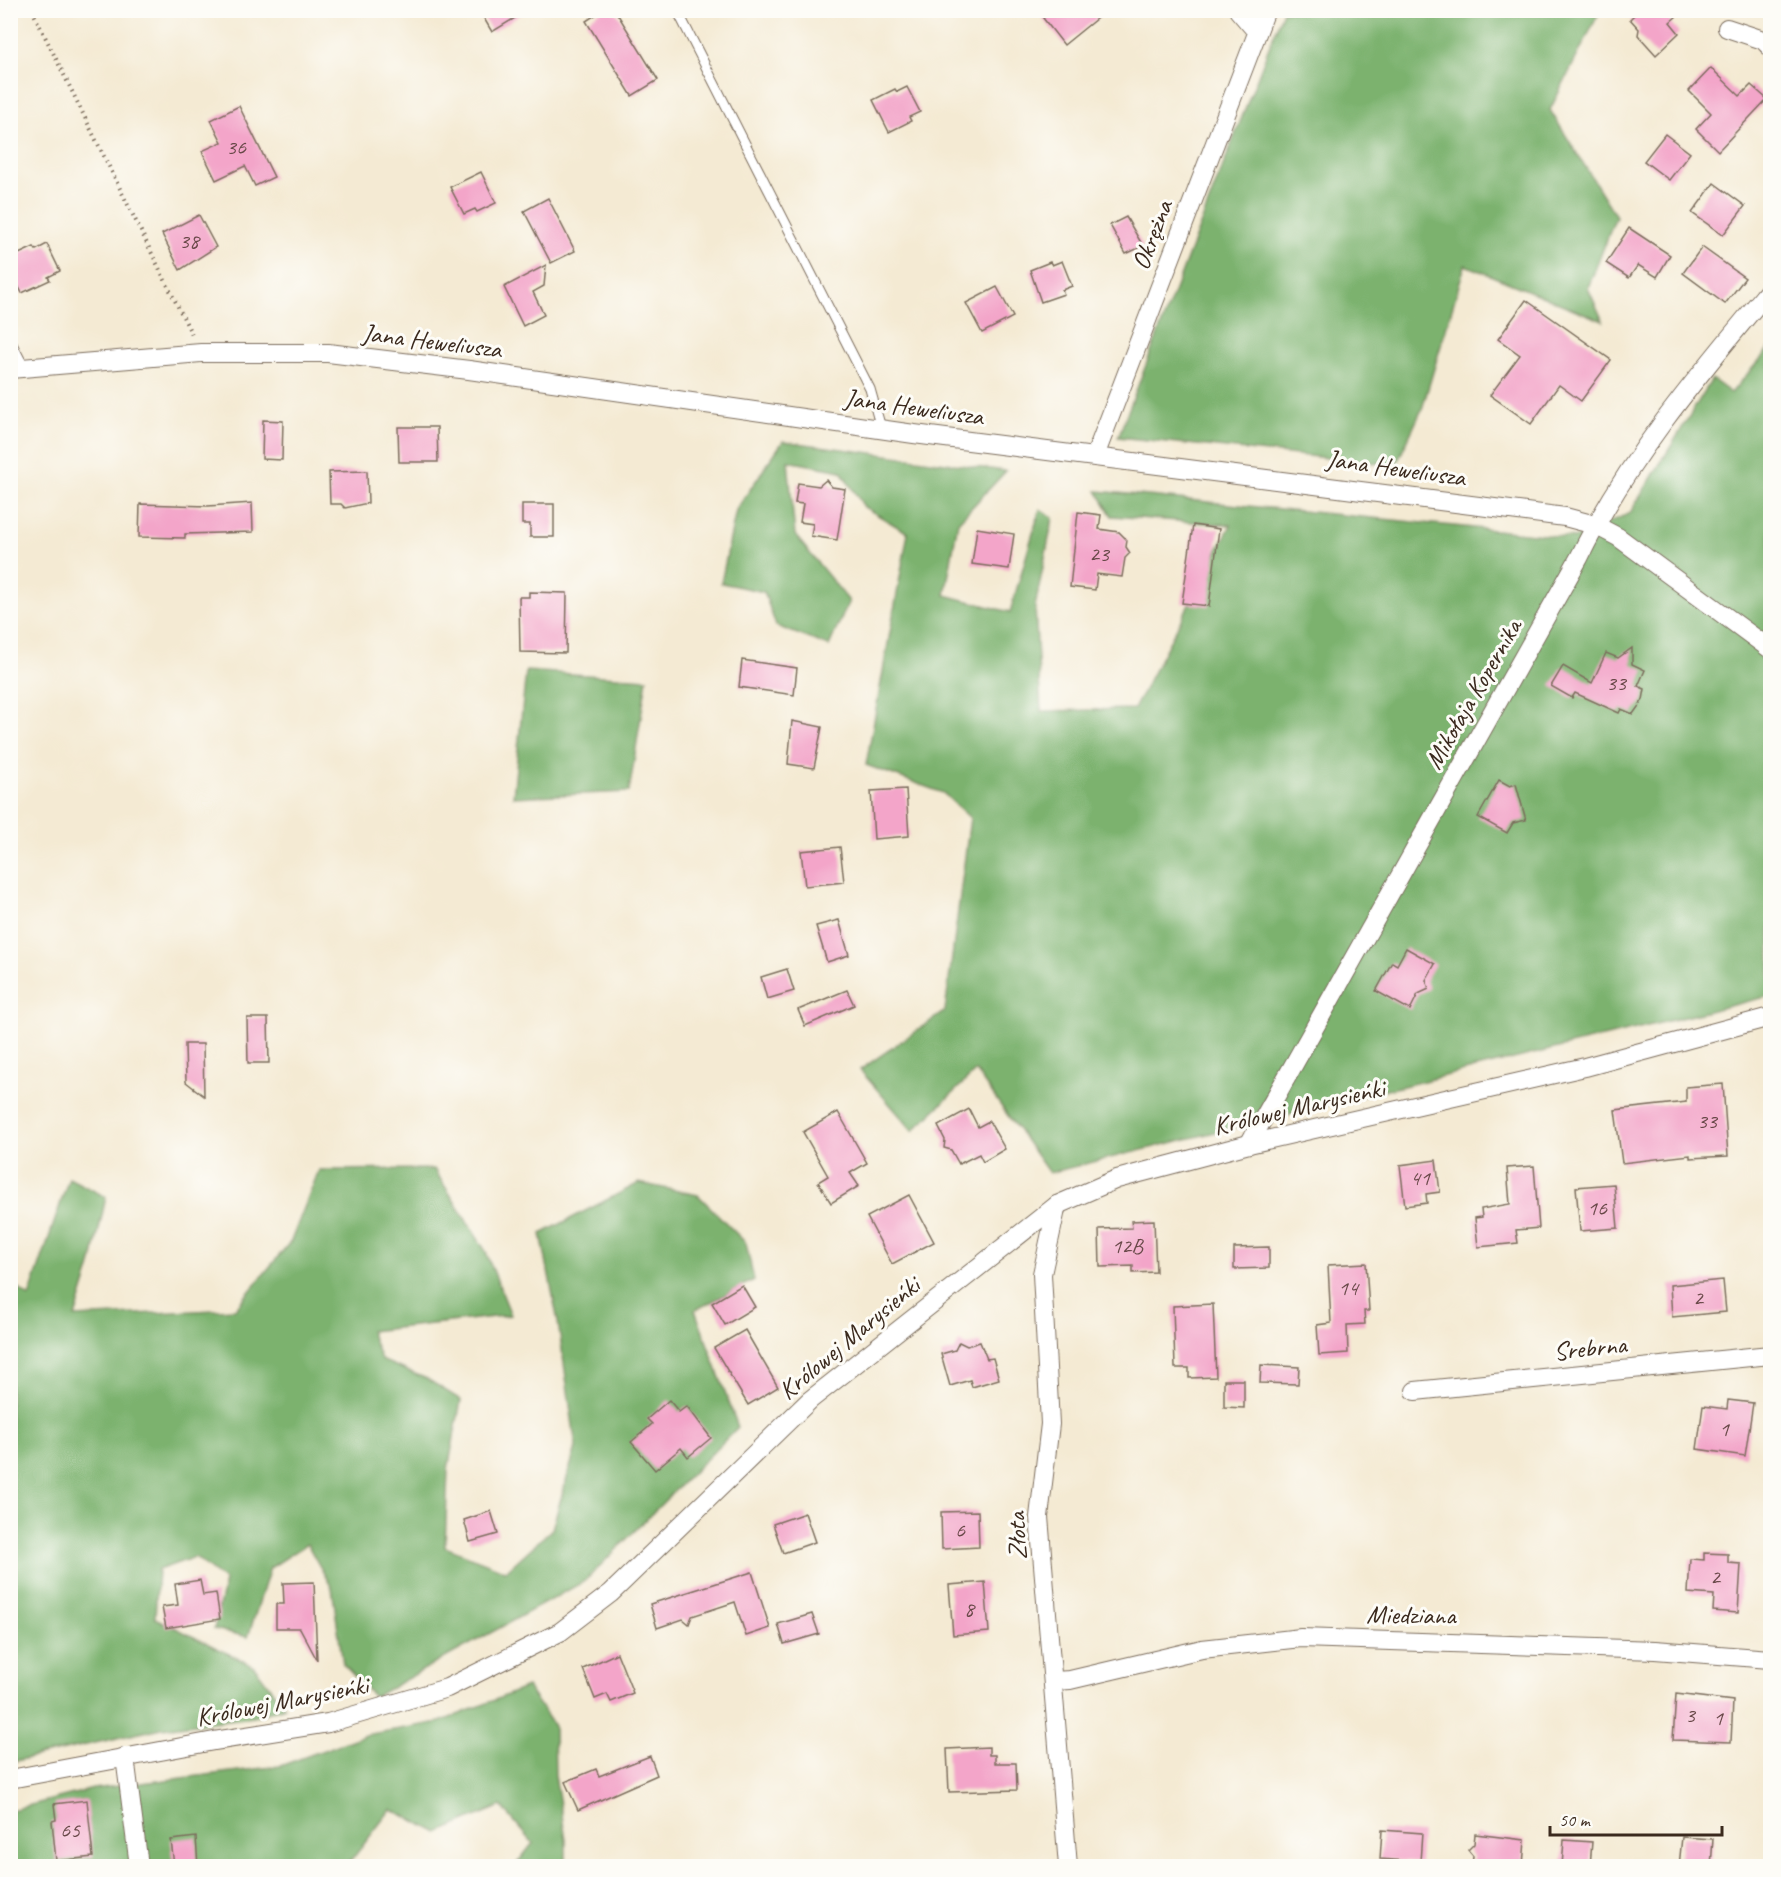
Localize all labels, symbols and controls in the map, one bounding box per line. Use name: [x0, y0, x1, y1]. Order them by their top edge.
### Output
house number: 36: [226, 133, 247, 161]
street label: Okrężna: [1124, 194, 1181, 274]
house number: 38: [179, 227, 201, 255]
street label: Jana Heweliusza: [359, 316, 505, 366]
street label: Jana Heweliusza: [841, 381, 987, 433]
street label: Jana Heweliusza: [1323, 442, 1469, 494]
house number: 23: [1089, 540, 1111, 568]
street label: Mikołaja Kopernika: [1417, 611, 1530, 775]
house number: 33: [1606, 669, 1628, 697]
street label: Królowej Marysieńki: [1210, 1071, 1391, 1143]
house number: 33: [1697, 1107, 1719, 1135]
house number: 41: [1410, 1164, 1431, 1192]
house number: 16: [1587, 1194, 1608, 1222]
house number: 12B: [1111, 1232, 1144, 1260]
street label: Królowej Marysieńki: [771, 1267, 929, 1407]
house number: 14: [1338, 1274, 1360, 1302]
house number: 2: [1693, 1284, 1705, 1312]
street label: Srebrna: [1552, 1328, 1630, 1368]
house number: 1: [1719, 1415, 1730, 1443]
street label: Złota: [1000, 1510, 1034, 1560]
house number: 6: [955, 1516, 966, 1544]
house number: 2: [1710, 1563, 1722, 1591]
house number: 8: [964, 1595, 976, 1623]
street label: Miedziana: [1366, 1598, 1457, 1632]
street label: Królowej Marysieńki: [193, 1668, 374, 1734]
house number: 3: [1685, 1701, 1697, 1729]
house number: 1: [1713, 1704, 1724, 1732]
scale bar: [1550, 1799, 1722, 1837]
text: 50 m: [1559, 1809, 1592, 1831]
house number: 65: [60, 1816, 81, 1844]

